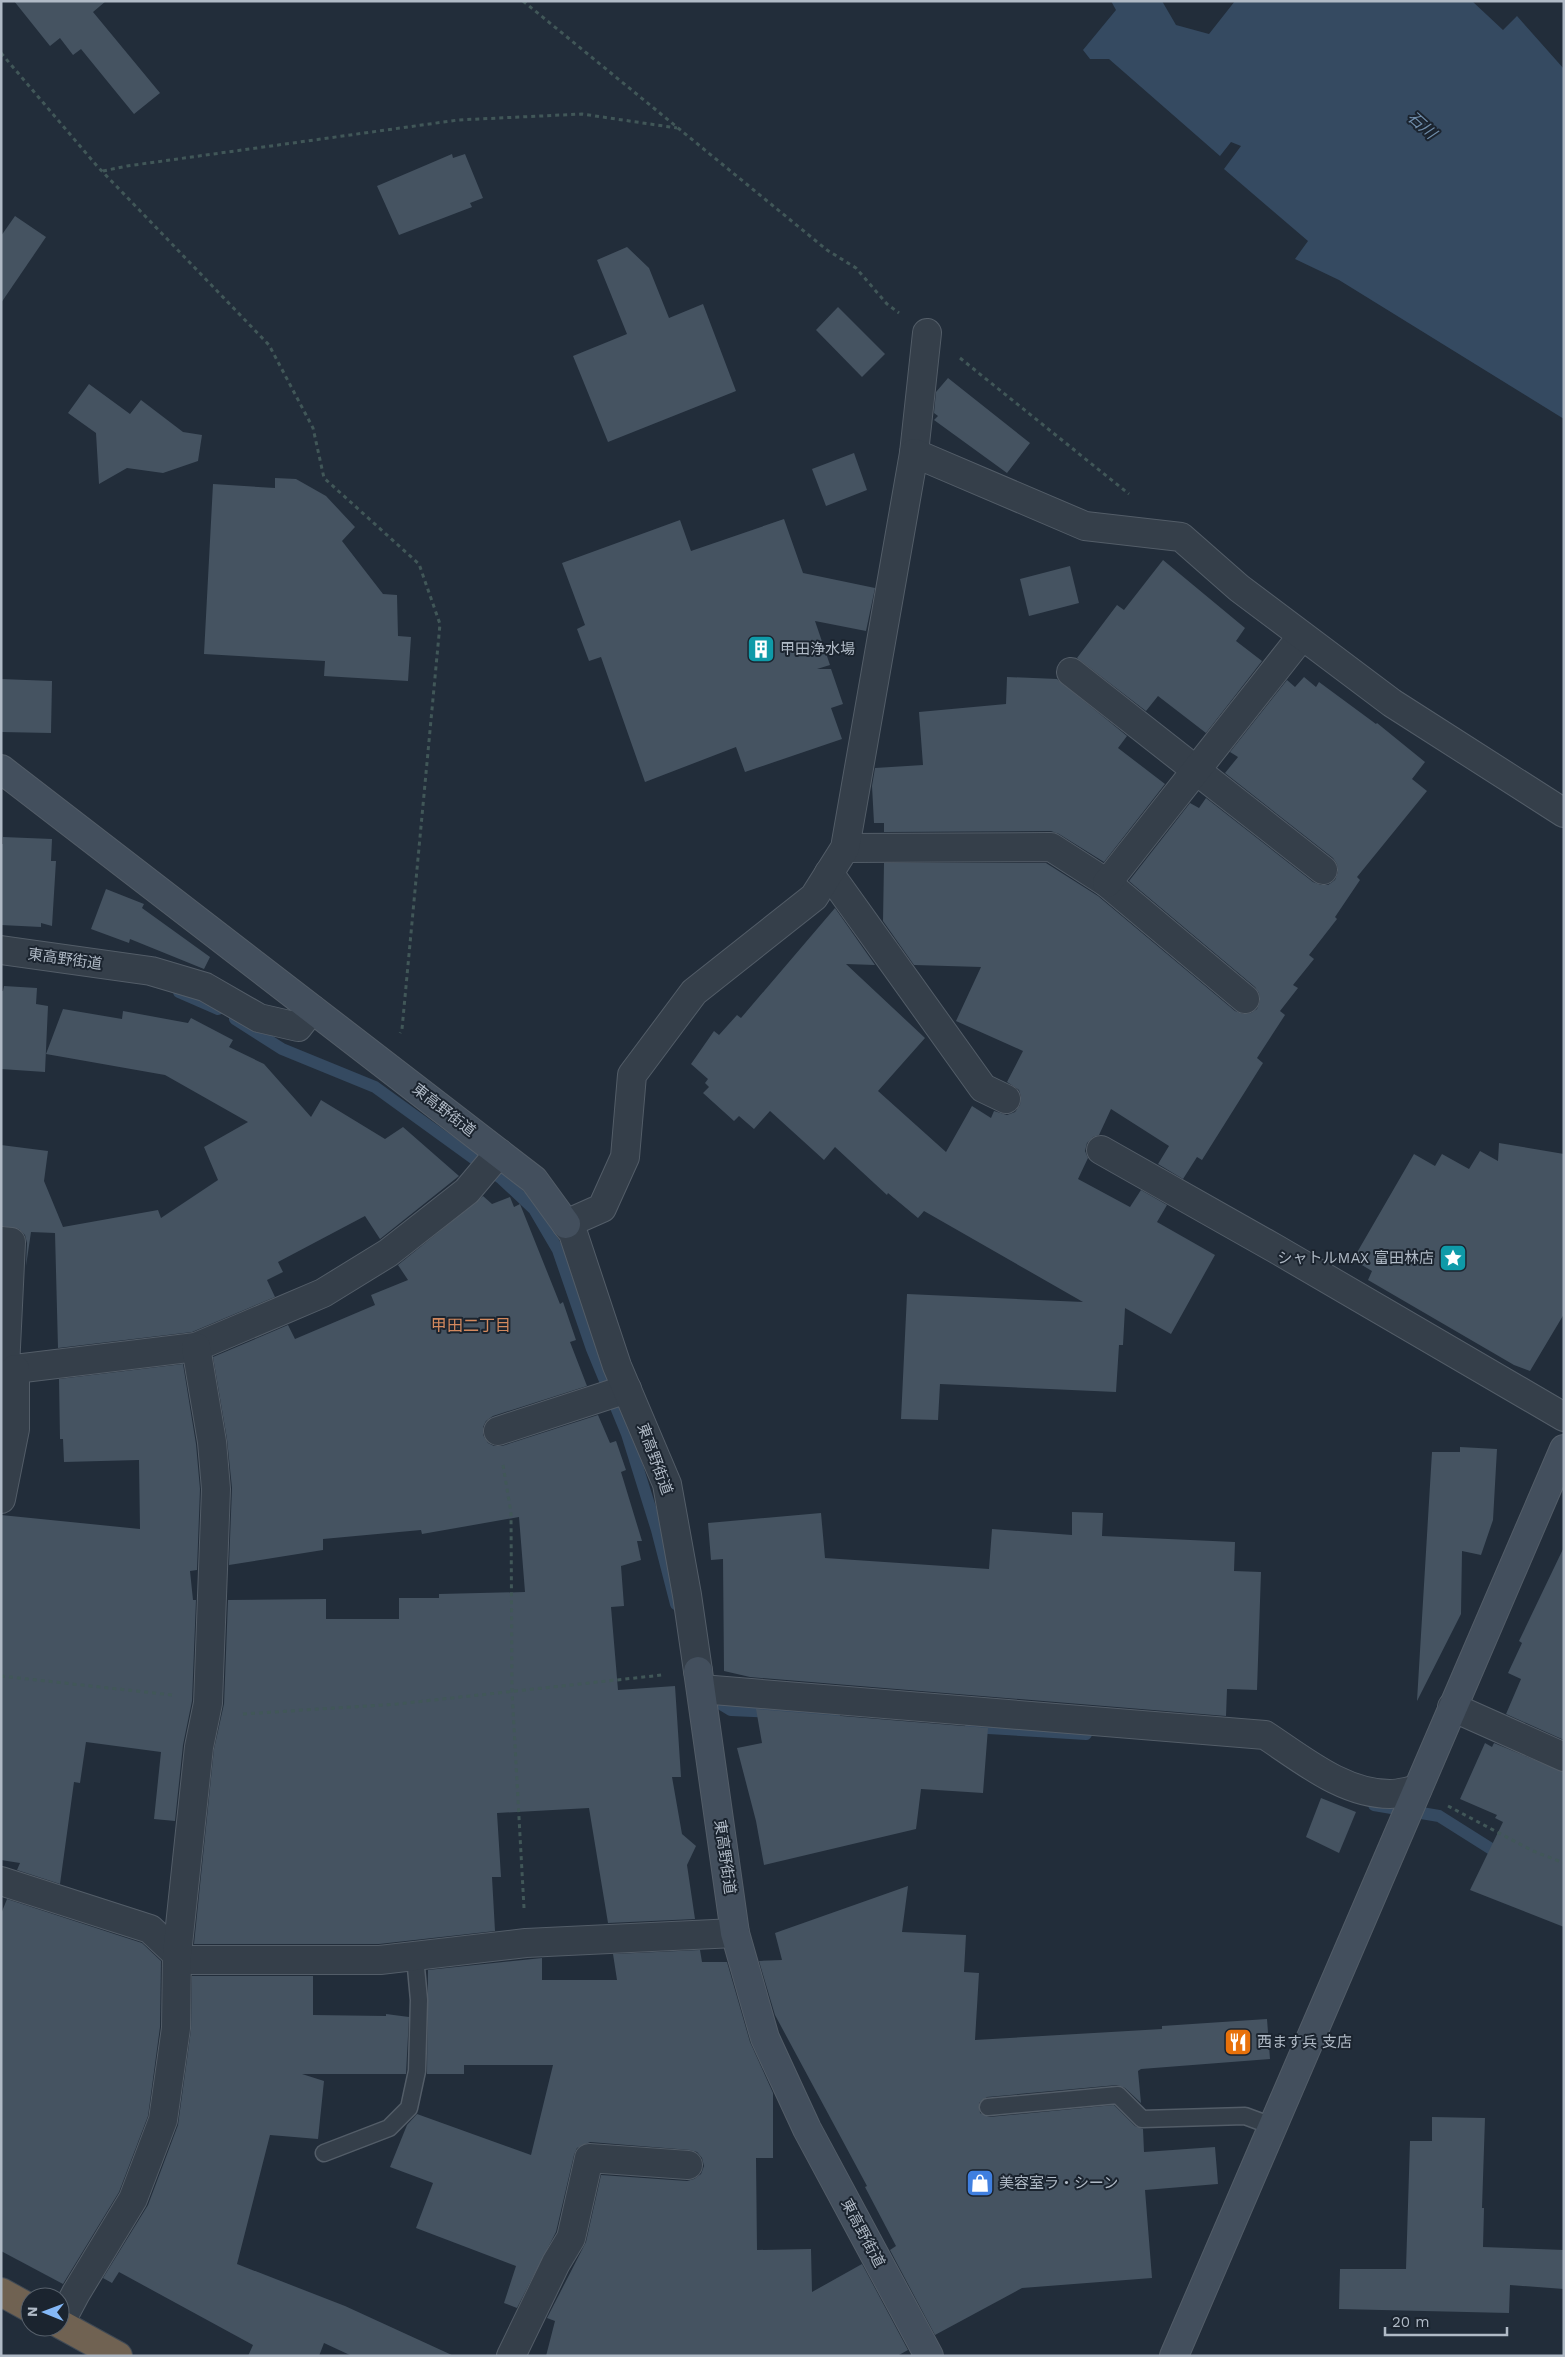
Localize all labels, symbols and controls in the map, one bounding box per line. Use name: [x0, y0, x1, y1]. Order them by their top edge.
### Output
water label: 石川: [1404, 107, 1442, 144]
building icon: 甲田浄水場: [746, 634, 776, 664]
place label: 甲田浄水場: [780, 640, 855, 658]
street label: 東高野街道: [27, 945, 103, 973]
street label: 東高野街道: [409, 1080, 479, 1140]
place icon: シャトルMAX 富田林店: [1438, 1243, 1468, 1273]
place label: シャトルMAX 富田林店: [1278, 1249, 1434, 1267]
district label: 甲田二丁目: [431, 1316, 511, 1335]
street label: 東高野街道: [634, 1421, 676, 1497]
street label: 東高野街道: [711, 1819, 739, 1895]
restaurant icon: 西ます兵 支店: [1223, 2027, 1253, 2057]
place label: 西ます兵 支店: [1257, 2033, 1352, 2051]
shop icon: 美容室ラ・シーン: [965, 2168, 995, 2198]
place label: 美容室ラ・シーン: [999, 2174, 1118, 2192]
street label: 東高野街道: [837, 2196, 889, 2270]
north arrow: [20, 2287, 70, 2337]
scale bar: [1385, 2304, 1508, 2336]
text: N: [24, 2306, 40, 2317]
text: 20 m: [1392, 2313, 1430, 2331]

